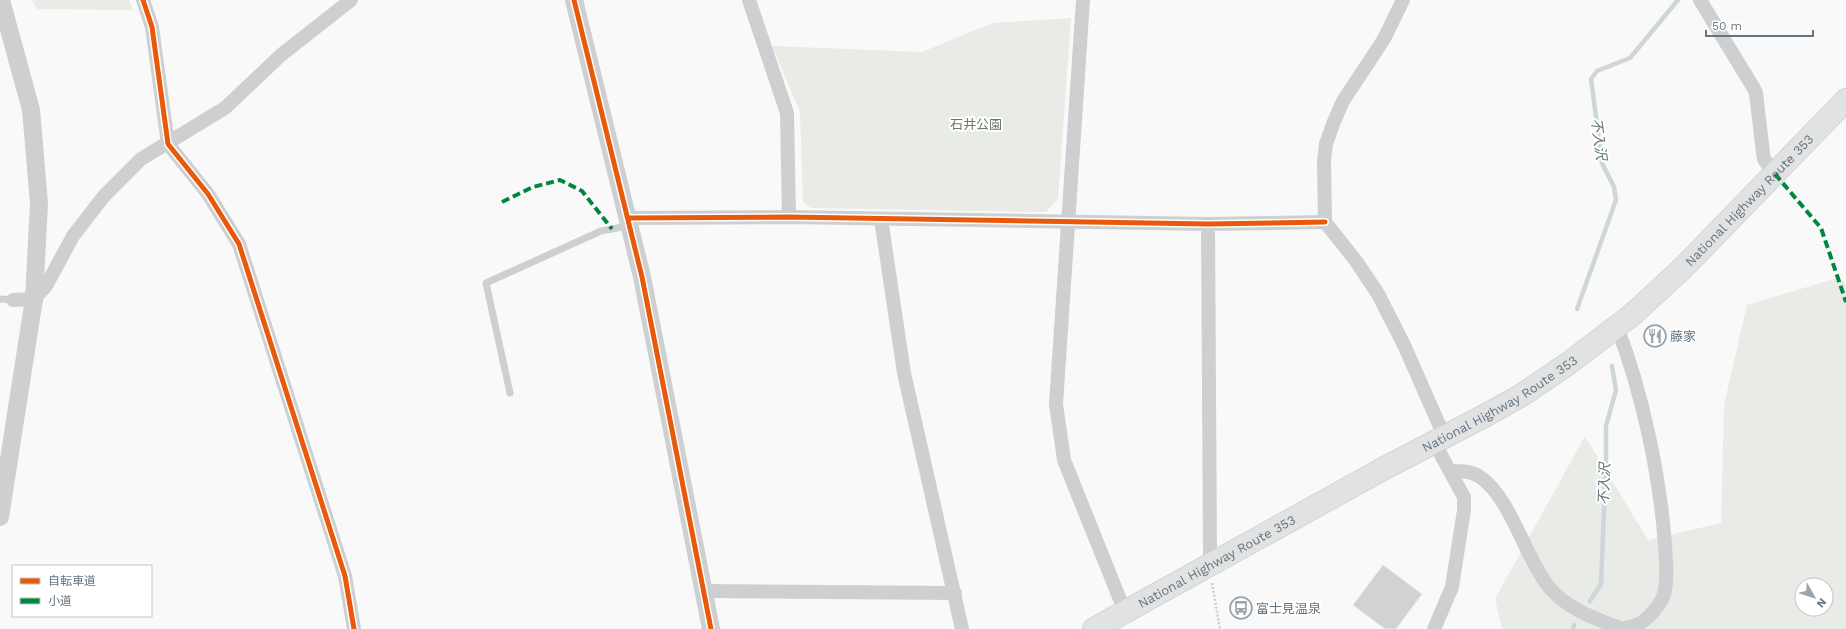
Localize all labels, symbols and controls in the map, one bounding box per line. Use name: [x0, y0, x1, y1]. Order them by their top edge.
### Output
scale bar: [1706, 12, 1813, 38]
text: 50 m: [1712, 19, 1742, 33]
park label: 石井公園: [950, 117, 1002, 132]
water label: 不入沢: [1588, 117, 1610, 163]
street label: National Highway Route 353: [1682, 131, 1817, 269]
restaurant icon: 藤家: [1642, 323, 1668, 349]
place label: 藤家: [1670, 329, 1696, 344]
street label: National Highway Route 353: [1419, 353, 1580, 455]
water label: 不入沢: [1595, 461, 1613, 505]
street label: National Highway Route 353: [1135, 512, 1298, 611]
legend: [12, 565, 152, 617]
text: 自転車道: [48, 574, 96, 588]
north arrow: [1794, 577, 1834, 617]
text: 小道: [48, 594, 72, 608]
bus stop icon: 富士見温泉: [1228, 595, 1254, 621]
text: N: [1814, 596, 1829, 610]
place label: 富士見温泉: [1256, 601, 1321, 616]

